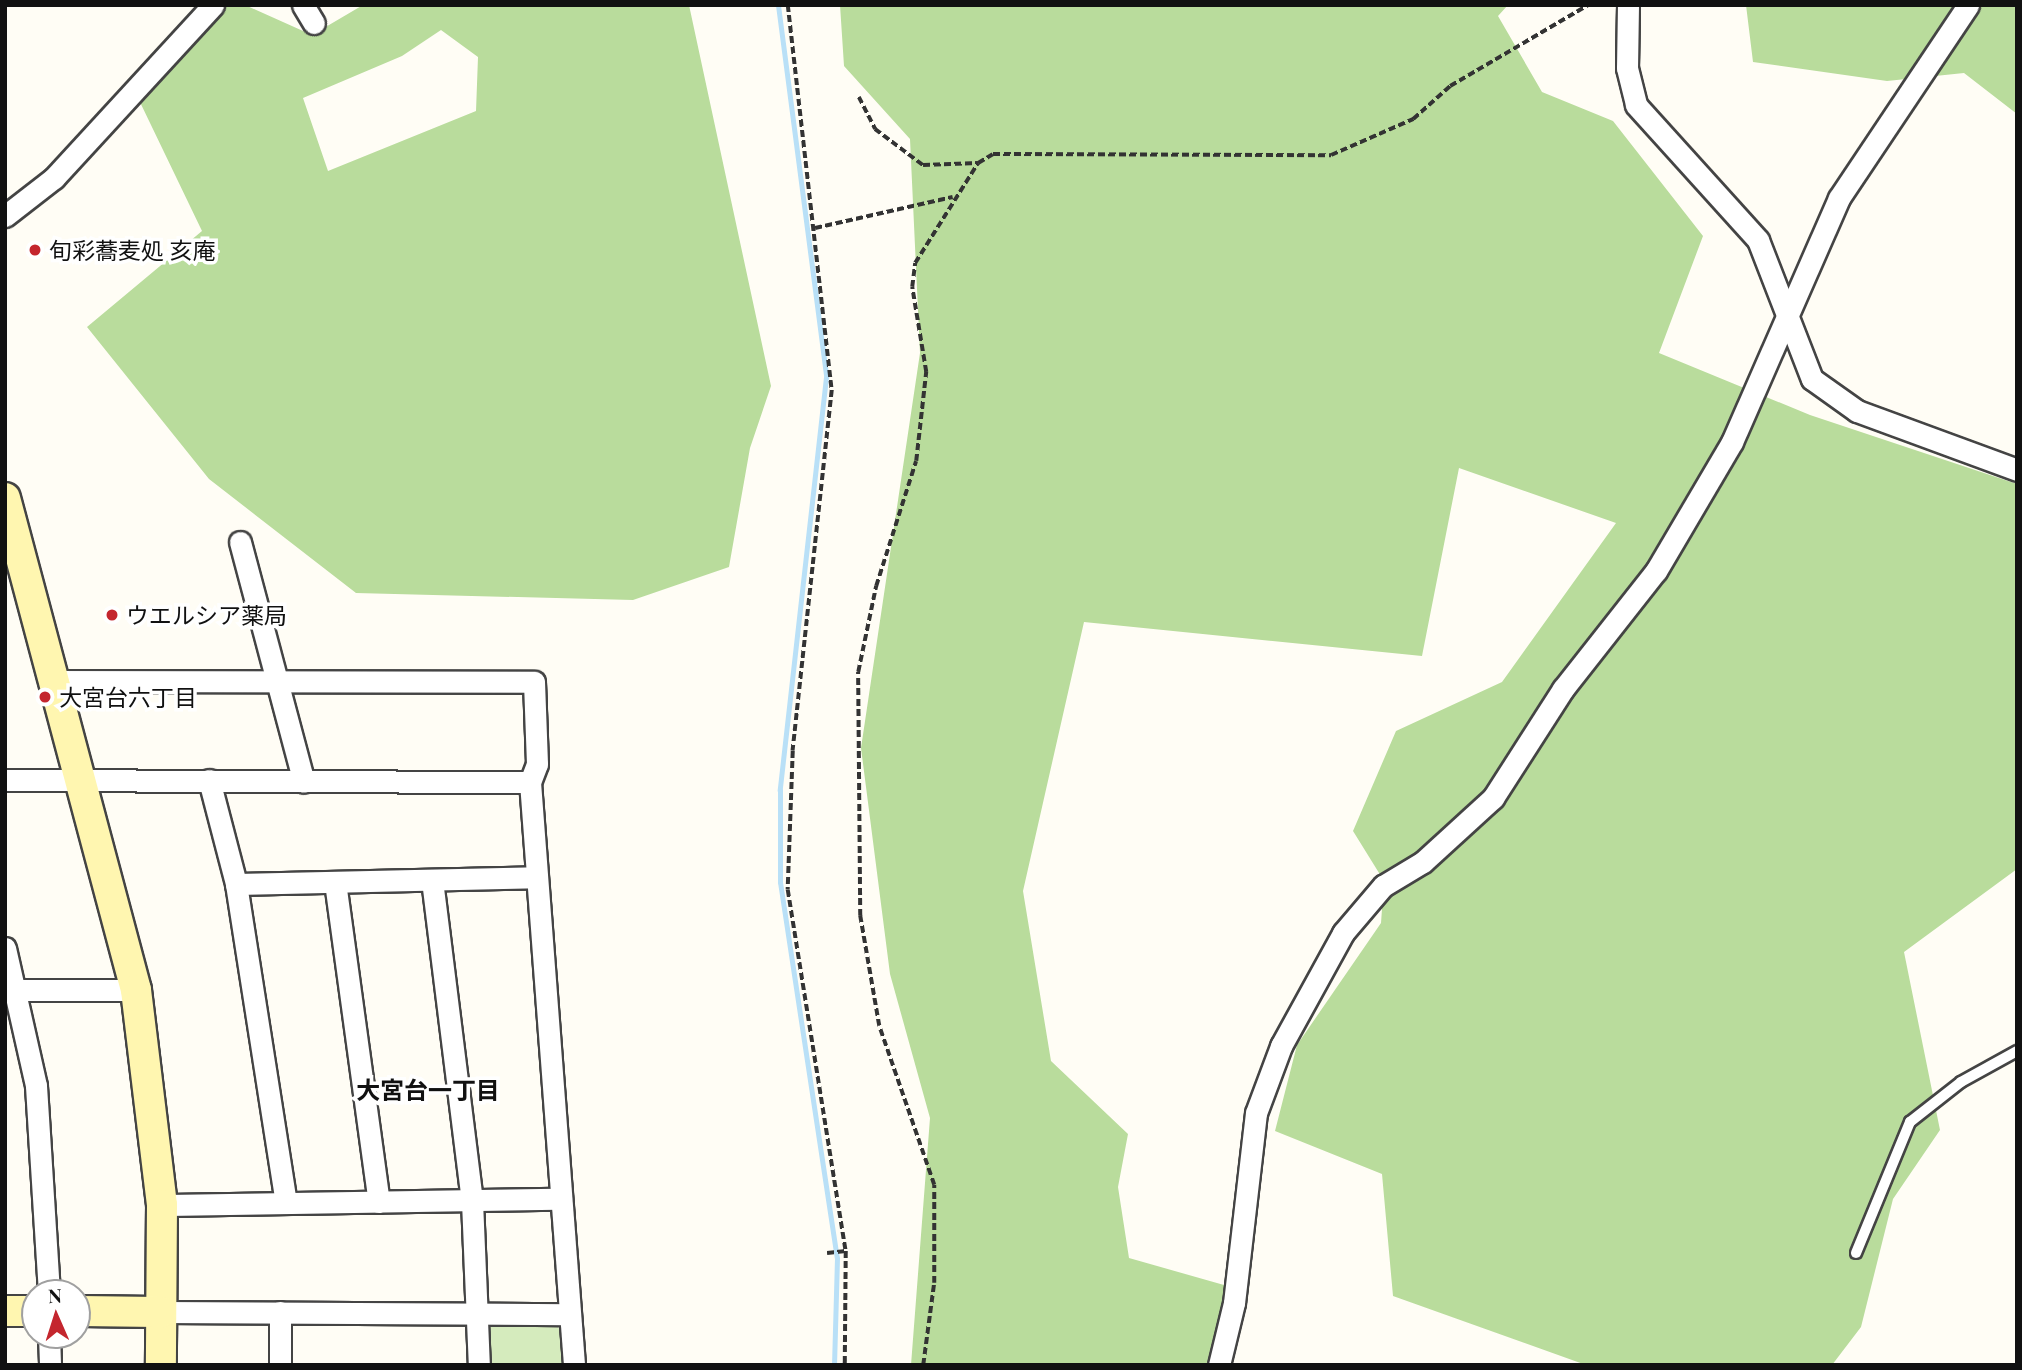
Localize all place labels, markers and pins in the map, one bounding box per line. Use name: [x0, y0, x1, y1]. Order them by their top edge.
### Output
place label: 旬彩蕎麦処 亥庵: [49, 236, 216, 264]
marker: 旬彩蕎麦処 亥庵: [27, 242, 43, 258]
place label: ウエルシア薬局: [126, 601, 287, 629]
marker: ウエルシア薬局: [104, 607, 120, 623]
place label: 大宮台六丁目: [59, 683, 197, 711]
marker: 大宮台六丁目: [37, 689, 53, 705]

